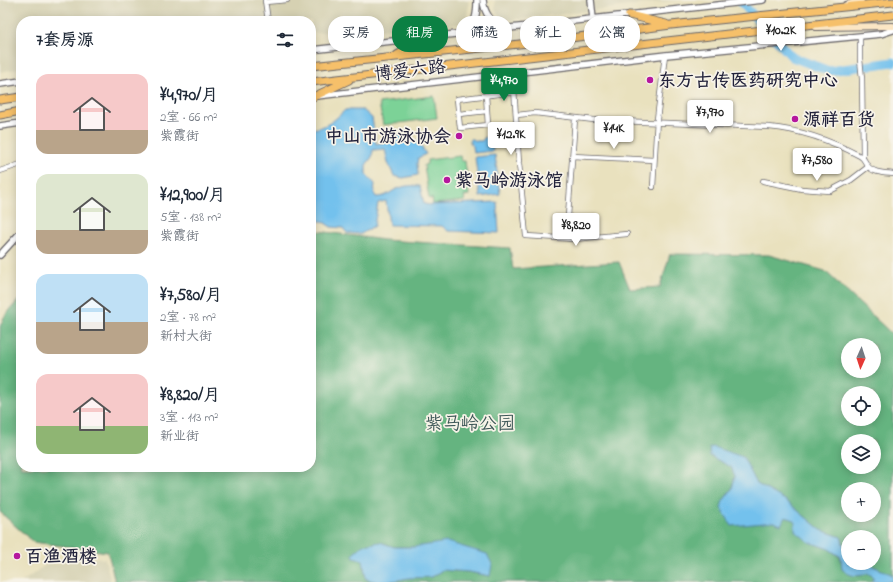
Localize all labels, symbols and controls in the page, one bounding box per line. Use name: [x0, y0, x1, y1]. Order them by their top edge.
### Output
chip: 买房: [328, 16, 384, 52]
chip: 租房: [392, 16, 448, 52]
chip: 筛选: [456, 16, 512, 52]
chip: 新上: [520, 16, 576, 52]
chip: 公寓: [584, 16, 640, 52]
pin: ¥10.2K: [748, 18, 814, 52]
text: ¥10.2K: [766, 21, 796, 40]
text: 7套房源: [36, 28, 94, 53]
icon: filters: [274, 29, 296, 51]
street label: 博爱六路: [373, 55, 448, 89]
pin: ¥4,970: [471, 68, 537, 102]
place label: 东方古传医药研究中心: [658, 69, 838, 95]
text: ¥4,970: [490, 71, 518, 90]
marker: 东方古传医药研究中心: [645, 75, 655, 85]
text: ¥4,970/月: [160, 83, 218, 108]
icon: home: [68, 90, 116, 138]
pin: ¥7,970: [677, 100, 743, 134]
text: ¥7,970: [696, 103, 724, 122]
text: 2室 · 66 m²: [160, 108, 217, 127]
place label: 源祥百货: [803, 108, 875, 134]
marker: 源祥百货: [790, 114, 800, 124]
pin: ¥14K: [590, 116, 638, 150]
text: ¥14K: [604, 119, 624, 138]
pin: ¥12.9K: [478, 122, 544, 156]
place label: 中山市游泳协会: [325, 125, 451, 151]
text: ¥12.9K: [497, 125, 525, 144]
text: 紫霞街: [160, 127, 199, 146]
marker: 中山市游泳协会: [454, 131, 464, 141]
pin: ¥7,580: [784, 148, 850, 182]
text: ¥7,580: [802, 151, 832, 170]
place label: 紫马岭游泳馆: [455, 169, 563, 195]
marker: 紫马岭游泳馆: [442, 175, 452, 185]
text: ¥12,900/月: [160, 183, 225, 208]
icon: home: [68, 190, 116, 238]
text: 5室 · 138 m²: [160, 208, 221, 227]
pin: ¥8,820: [543, 213, 609, 247]
text: ¥8,820: [561, 216, 591, 235]
text: 紫霞街: [160, 227, 199, 246]
text: ¥7,580/月: [160, 283, 222, 308]
icon: home: [68, 290, 116, 338]
text: 2室 · 78 m²: [160, 308, 216, 327]
text: 新村大街: [160, 327, 212, 346]
north arrow: [841, 338, 881, 378]
map controls: [841, 338, 881, 570]
text: ¥8,820/月: [160, 383, 220, 408]
button: locate: [841, 386, 881, 426]
icon: home: [68, 390, 116, 438]
text: 3室 · 113 m²: [160, 408, 218, 427]
park label: 紫马岭公园: [425, 412, 515, 438]
text: 新业街: [160, 427, 199, 446]
button: layers: [841, 434, 881, 474]
button: +: [841, 482, 881, 522]
button: −: [841, 530, 881, 570]
place label: 百渔酒楼: [25, 545, 97, 571]
marker: 百渔酒楼: [12, 551, 22, 561]

